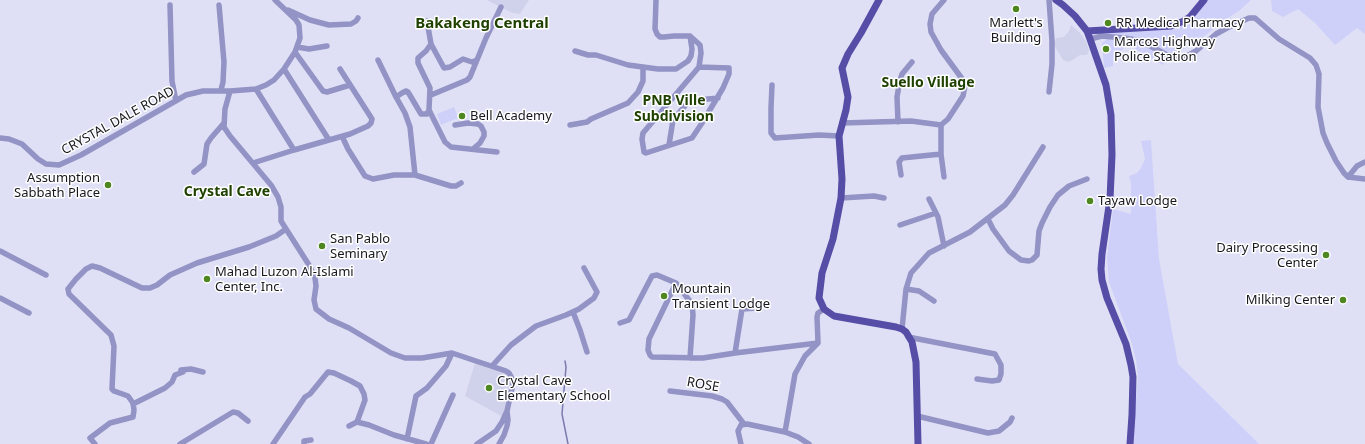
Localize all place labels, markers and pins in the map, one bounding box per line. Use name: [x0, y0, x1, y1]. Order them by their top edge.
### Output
marker: Marlett's Building: [1011, 4, 1021, 14]
place label: Marlett's Building: [989, 15, 1043, 46]
place label: RR Medica Pharmacy: [1116, 15, 1244, 31]
marker: RR Medica Pharmacy: [1103, 18, 1113, 28]
place label: Marcos Highway Police Station: [1114, 34, 1215, 65]
marker: Marcos Highway Police Station: [1101, 44, 1111, 54]
place label: Bell Academy: [470, 108, 552, 124]
marker: Bell Academy: [457, 111, 467, 121]
place label: Assumption Sabbath Place: [14, 170, 100, 201]
marker: Assumption Sabbath Place: [103, 180, 113, 190]
place label: Tayaw Lodge: [1098, 193, 1177, 209]
marker: Tayaw Lodge: [1085, 196, 1095, 206]
place label: San Pablo Seminary: [330, 231, 390, 262]
place label: Dairy Processing Center: [1216, 240, 1318, 271]
marker: San Pablo Seminary: [317, 241, 327, 251]
marker: Dairy Processing Center: [1321, 250, 1331, 260]
place label: Mahad Luzon Al-Islami Center, Inc.: [215, 264, 354, 295]
marker: Mahad Luzon Al-Islami Center, Inc.: [202, 274, 212, 284]
place label: Mountain Transient Lodge: [672, 281, 770, 312]
marker: Mountain Transient Lodge: [659, 291, 669, 301]
place label: Milking Center: [1246, 292, 1335, 308]
marker: Milking Center: [1338, 295, 1348, 305]
place label: Crystal Cave Elementary School: [497, 373, 610, 404]
marker: Crystal Cave Elementary School: [484, 383, 494, 393]

